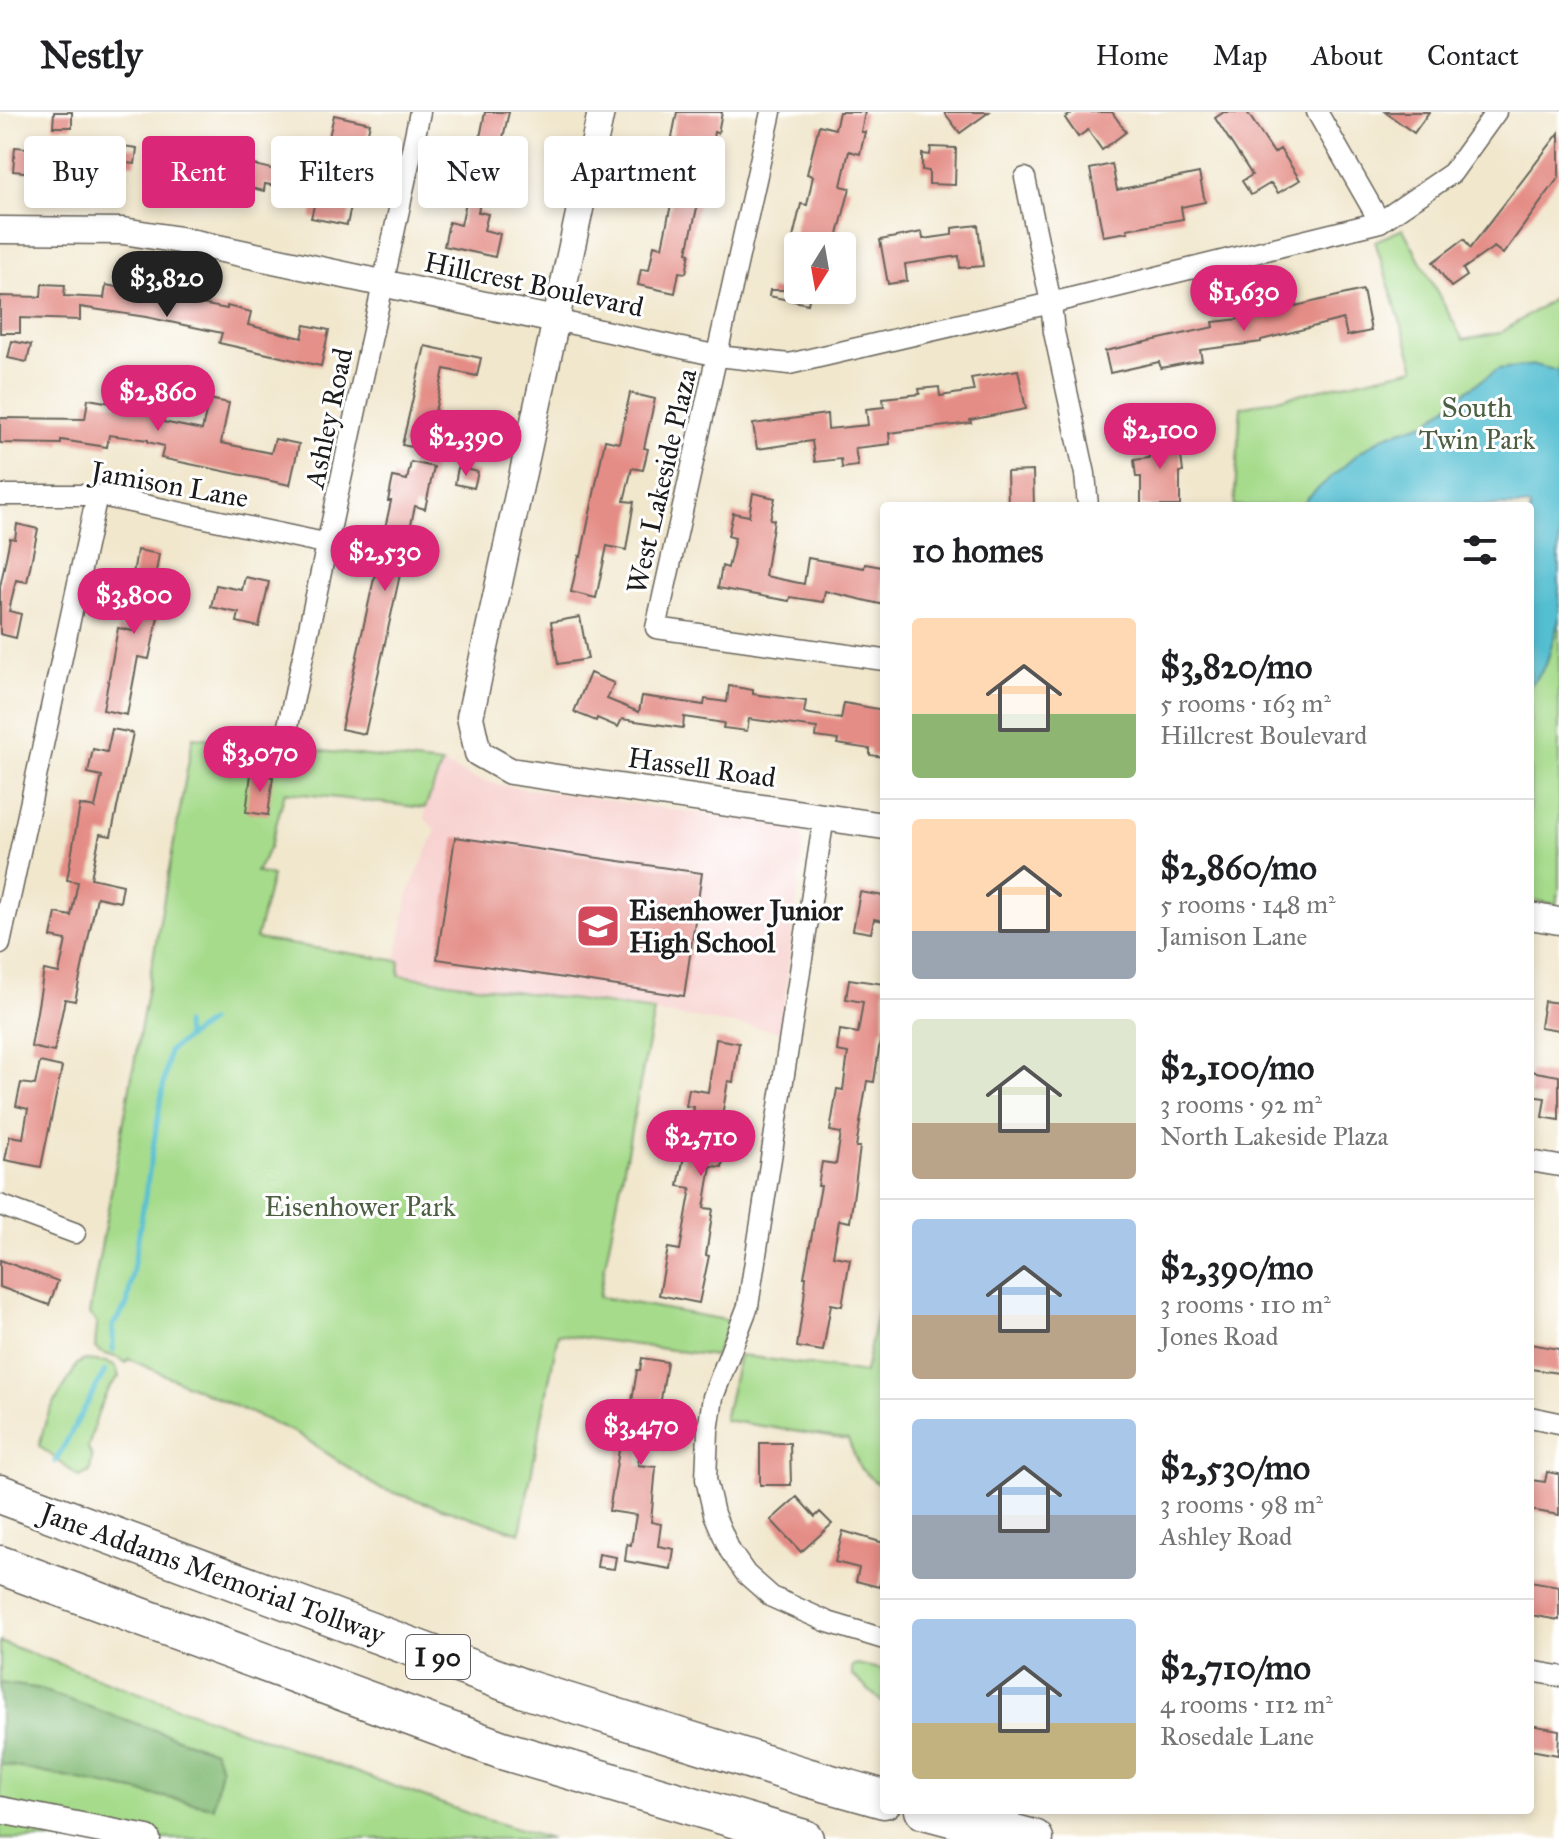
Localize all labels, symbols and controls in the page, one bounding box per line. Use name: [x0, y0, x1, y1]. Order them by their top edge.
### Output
text: Nestly: [40, 32, 142, 78]
text: Home: [1096, 38, 1169, 73]
text: Map: [1213, 38, 1267, 73]
text: About: [1311, 38, 1383, 73]
text: Contact: [1427, 38, 1519, 73]
chip: Buy: [24, 136, 126, 208]
chip: Rent: [142, 136, 255, 208]
chip: Filters: [271, 136, 402, 208]
chip: New: [418, 136, 528, 208]
chip: Apartment: [544, 136, 725, 208]
north arrow: [784, 232, 856, 304]
map controls: [784, 232, 856, 304]
street label: Hillcrest Boulevard: [421, 244, 647, 325]
pin: $3,820: [102, 251, 232, 319]
text: $3,820: [130, 261, 204, 293]
pin: $1,630: [1179, 265, 1309, 333]
text: $1,630: [1208, 275, 1280, 307]
street label: Ashley Road: [296, 345, 360, 492]
pin: $2,860: [93, 365, 223, 433]
street label: West Lakeside Plaza: [619, 365, 704, 597]
text: $2,860: [119, 375, 197, 407]
park label: South Twin Park: [1419, 390, 1535, 457]
pin: $2,100: [1095, 403, 1225, 471]
pin: $2,390: [401, 410, 531, 478]
text: $2,100: [1122, 413, 1198, 445]
text: $2,390: [428, 420, 504, 452]
street label: Jamison Lane: [86, 453, 251, 516]
pin: $2,530: [320, 525, 450, 593]
icon: filters: [1458, 528, 1502, 572]
text: 10 homes: [912, 530, 1043, 571]
text: $2,530: [349, 535, 421, 567]
pin: $3,800: [69, 568, 199, 636]
text: $3,800: [96, 578, 172, 610]
text: $3,820/mo: [1160, 646, 1312, 687]
icon: home: [976, 650, 1072, 746]
text: 5 rooms · 163 m²: [1160, 687, 1331, 719]
text: Hillcrest Boulevard: [1160, 719, 1367, 751]
pin: $3,070: [195, 726, 325, 794]
text: $3,070: [222, 736, 298, 768]
street label: Hassell Road: [626, 740, 778, 795]
text: $2,860/mo: [1160, 847, 1317, 888]
icon: home: [976, 851, 1072, 947]
text: 5 rooms · 148 m²: [1160, 888, 1336, 920]
place label: Eisenhower Junior High School: [629, 893, 843, 960]
school or university icon: Eisenhower Junior High School: [574, 902, 622, 950]
text: Jamison Lane: [1160, 920, 1307, 952]
text: $2,100/mo: [1160, 1047, 1315, 1088]
icon: home: [976, 1051, 1072, 1147]
text: 3 rooms · 92 m²: [1160, 1088, 1322, 1120]
pin: $2,710: [636, 1110, 766, 1178]
text: $2,710: [664, 1120, 738, 1152]
text: North Lakeside Plaza: [1160, 1120, 1389, 1152]
park label: Eisenhower Park: [264, 1189, 456, 1224]
text: $2,390/mo: [1160, 1247, 1313, 1288]
icon: home: [976, 1251, 1072, 1347]
text: 3 rooms · 110 m²: [1160, 1288, 1331, 1320]
text: Jones Road: [1160, 1320, 1279, 1352]
pin: $3,470: [576, 1399, 706, 1467]
text: $3,470: [603, 1409, 679, 1441]
text: $2,530/mo: [1160, 1447, 1310, 1488]
icon: home: [976, 1451, 1072, 1547]
text: 3 rooms · 98 m²: [1160, 1488, 1323, 1520]
street label: Jane Addams Memorial Tollway: [33, 1494, 391, 1652]
text: Ashley Road: [1160, 1520, 1292, 1552]
road number: I 90: [406, 1635, 470, 1679]
text: $2,710/mo: [1160, 1647, 1311, 1688]
icon: home: [976, 1651, 1072, 1747]
text: 4 rooms · 112 m²: [1160, 1688, 1333, 1720]
text: Rosedale Lane: [1160, 1720, 1314, 1752]

